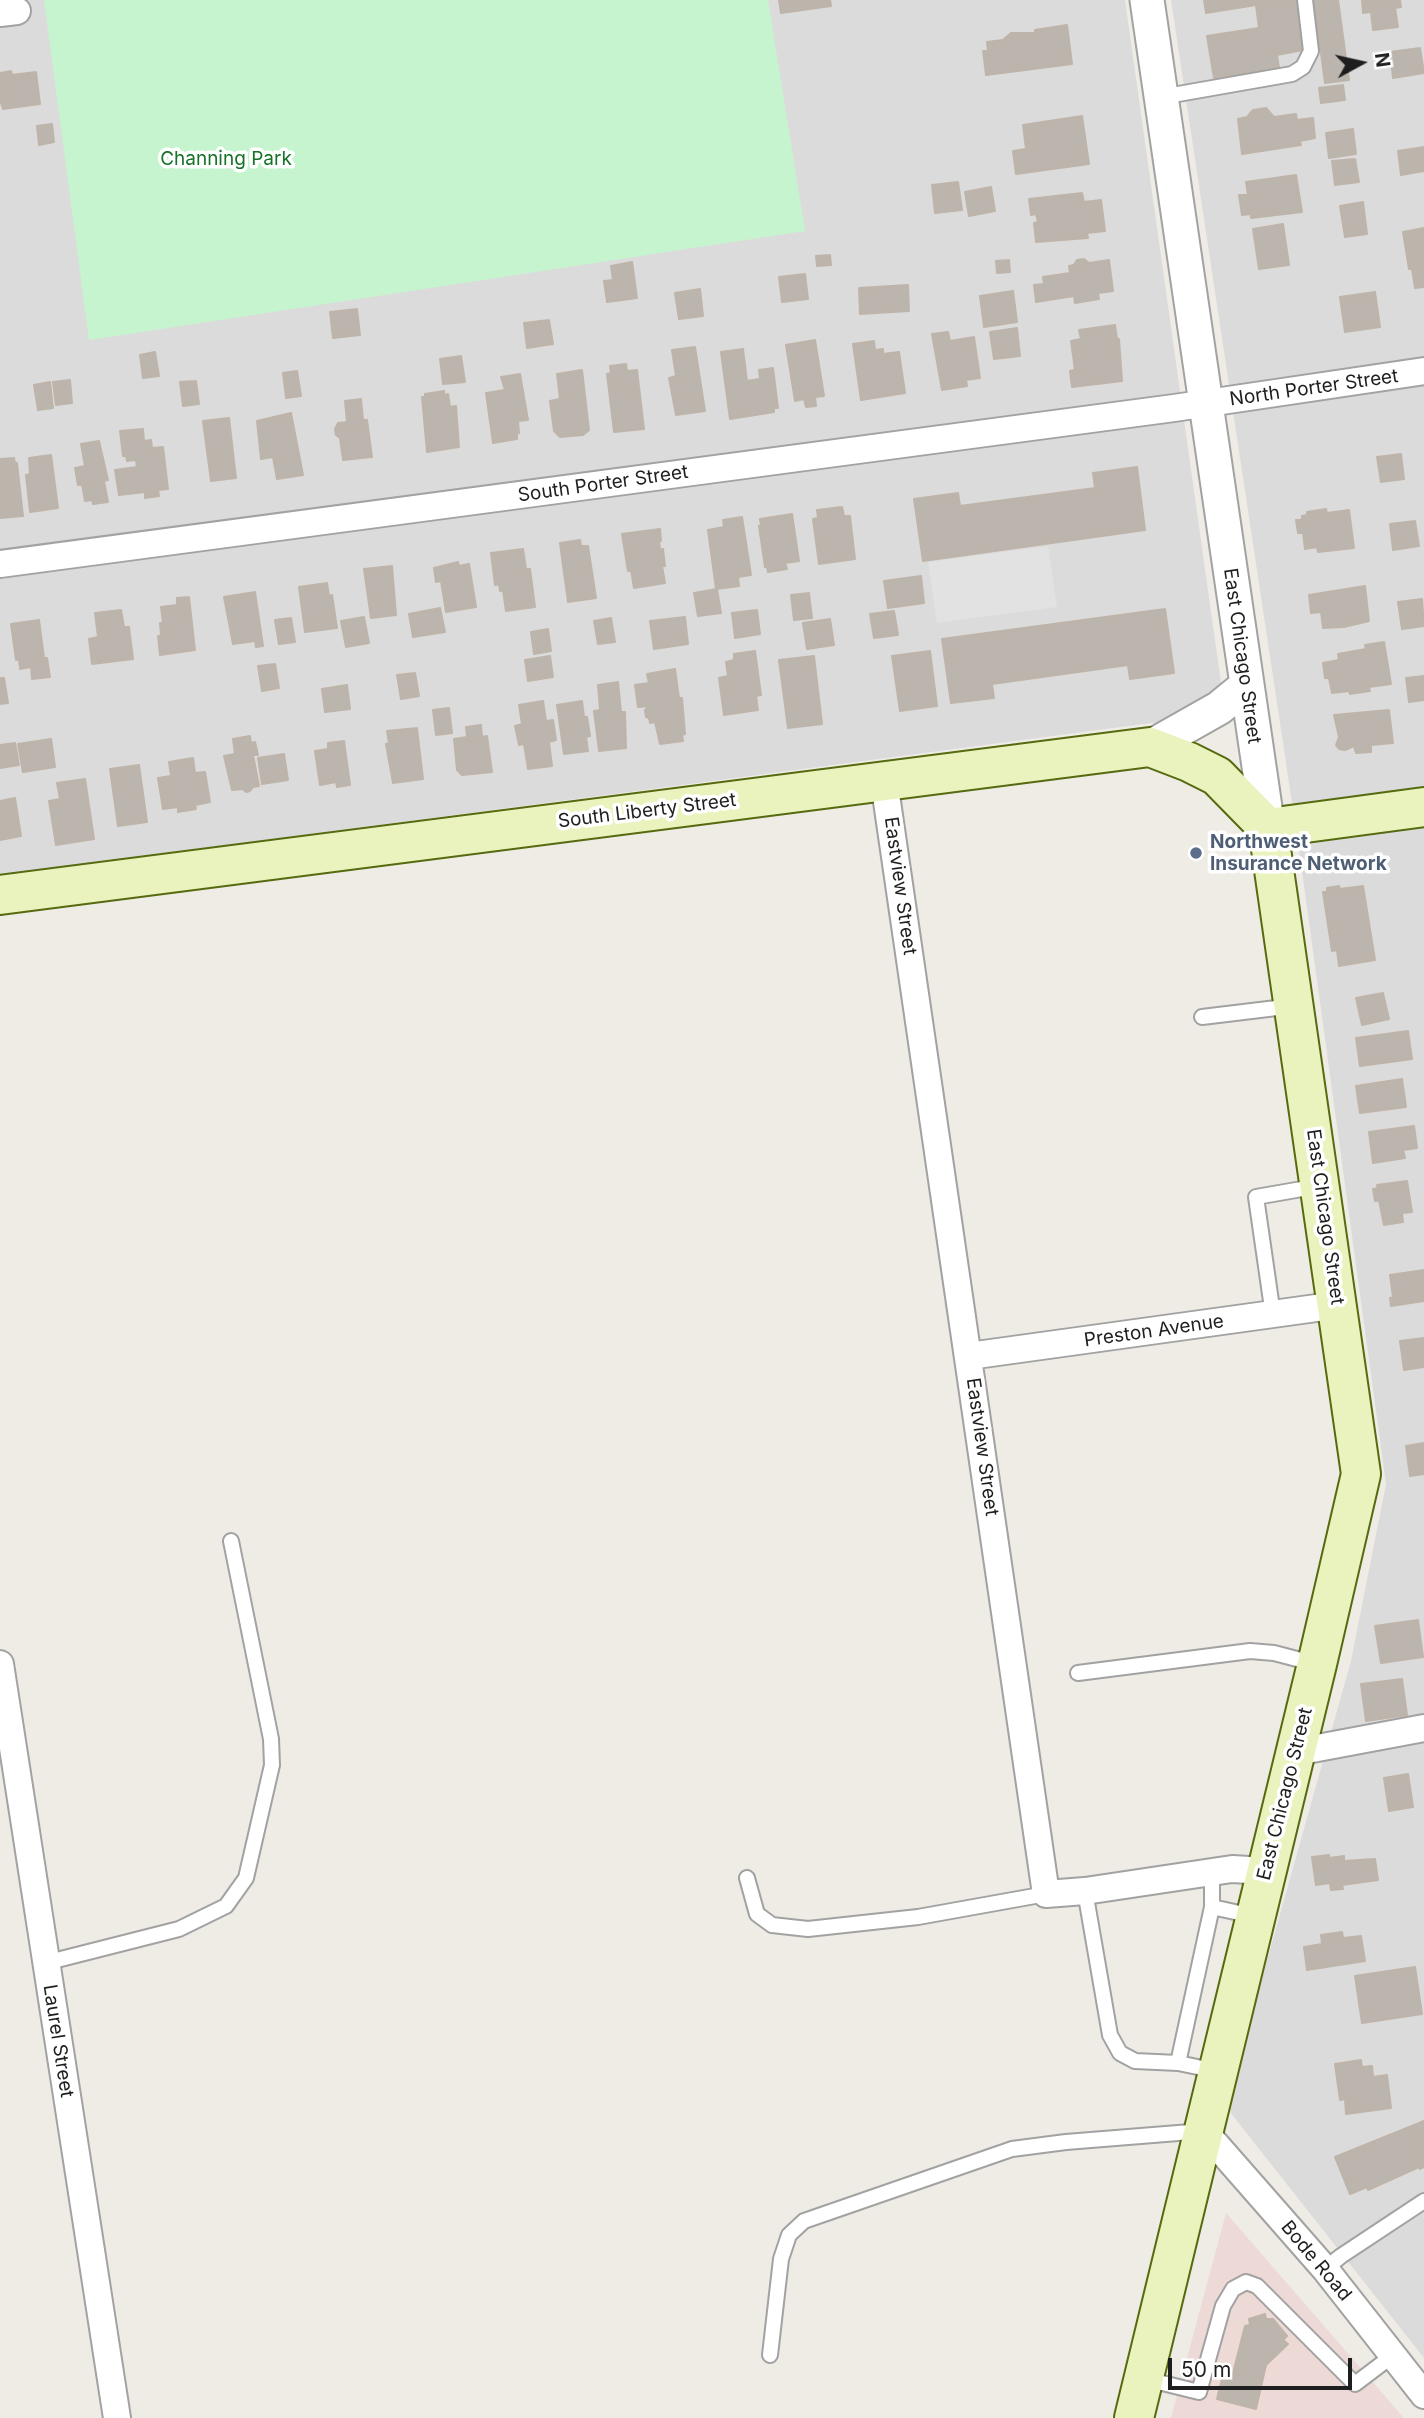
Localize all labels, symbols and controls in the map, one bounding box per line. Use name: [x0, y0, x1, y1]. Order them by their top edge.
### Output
north arrow: [1326, 28, 1396, 98]
text: N: [1370, 51, 1395, 69]
park label: Channing Park: [160, 148, 292, 170]
street label: North Porter Street: [1228, 365, 1400, 411]
street label: South Porter Street: [516, 461, 690, 507]
street label: East Chicago Street: [1218, 567, 1266, 745]
street label: South Liberty Street: [557, 789, 737, 833]
street label: Eastview Street: [879, 815, 921, 957]
place label: Northwest Insurance Network: [1210, 831, 1387, 875]
marker: Northwest Insurance Network: [1188, 845, 1204, 861]
street label: East Chicago Street: [1301, 1128, 1349, 1306]
street label: Preston Avenue: [1083, 1310, 1225, 1352]
street label: Eastview Street: [961, 1376, 1003, 1518]
street label: East Chicago Street: [1253, 1705, 1317, 1883]
street label: Laurel Street: [38, 1983, 78, 2099]
street label: Bode Road: [1276, 2216, 1356, 2306]
scale bar: [1172, 2344, 1356, 2388]
text: 50 m: [1181, 2357, 1231, 2382]

